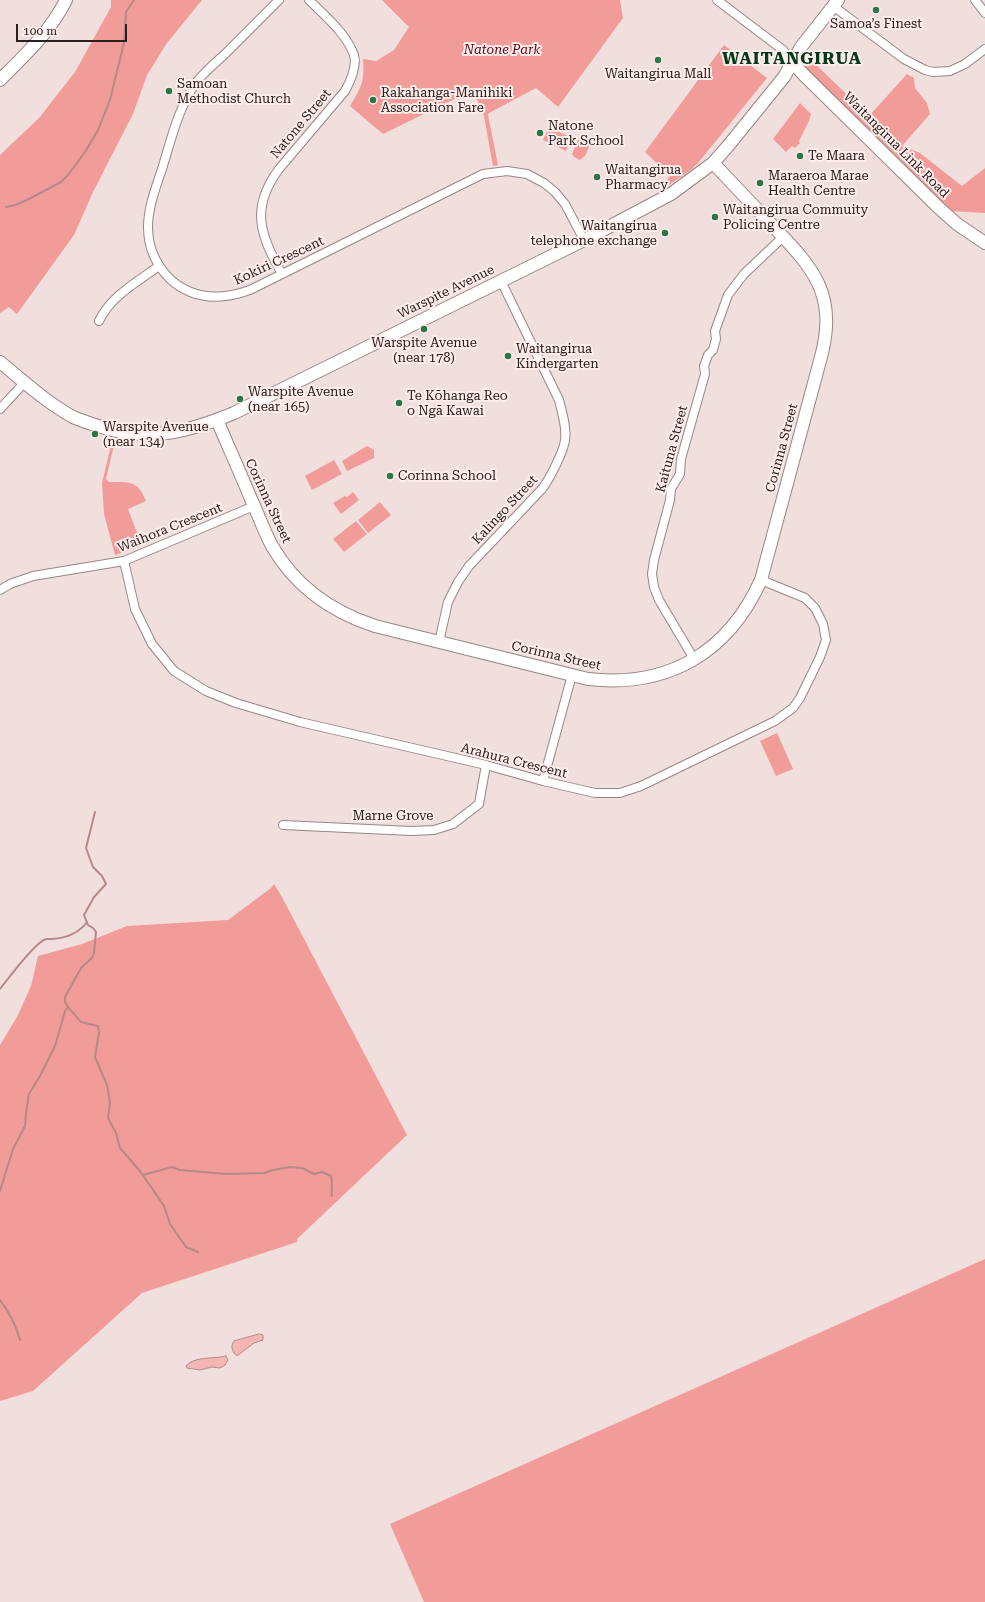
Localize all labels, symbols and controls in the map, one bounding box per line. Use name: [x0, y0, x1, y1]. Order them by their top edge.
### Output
marker: Samoa’s Finest: [871, 5, 881, 15]
scale bar: [18, 16, 129, 42]
place label: Samoa’s Finest: [830, 16, 922, 32]
text: 100 m: [23, 24, 57, 38]
park label: Natone Park: [464, 42, 540, 58]
district label: WAITANGIRUA: [722, 49, 862, 69]
marker: Waitangirua Mall: [653, 55, 663, 65]
place label: Waitangirua Mall: [605, 66, 711, 82]
place label: Samoan Methodist Church: [177, 76, 291, 107]
place label: Rakahanga-Manihiki Association Fare: [381, 85, 512, 116]
marker: Samoan Methodist Church: [164, 86, 174, 96]
street label: Natone Street: [267, 86, 335, 162]
street label: Waitangirua Link Road: [840, 89, 952, 201]
marker: Rakahanga-Manihiki Association Fare: [368, 95, 378, 105]
place label: Natone Park School: [548, 118, 624, 149]
marker: Natone Park School: [535, 128, 545, 138]
place label: Te Maara: [808, 148, 865, 164]
marker: Te Maara: [795, 151, 805, 161]
place label: Waitangirua Pharmacy: [605, 162, 681, 193]
place label: Maraeroa Marae Health Centre: [768, 168, 869, 199]
marker: Waitangirua Pharmacy: [592, 172, 602, 182]
marker: Maraeroa Marae Health Centre: [755, 178, 765, 188]
place label: Waitangirua Commuity Policing Centre: [723, 202, 868, 233]
marker: Waitangirua Commuity Policing Centre: [710, 212, 720, 222]
place label: Waitangirua telephone exchange: [531, 218, 657, 249]
marker: Waitangirua telephone exchange: [660, 228, 670, 238]
street label: Kokiri Crescent: [231, 233, 327, 289]
street label: Warspite Avenue: [395, 262, 497, 322]
marker: Warspite Avenue (near 178): [419, 324, 429, 334]
place label: Warspite Avenue (near 178): [371, 335, 477, 366]
place label: Waitangirua Kindergarten: [516, 341, 599, 372]
marker: Waitangirua Kindergarten: [503, 351, 513, 361]
place label: Warspite Avenue (near 165): [248, 384, 354, 415]
place label: Te Kōhanga Reo o Ngā Kawai: [407, 388, 508, 419]
marker: Warspite Avenue (near 165): [235, 394, 245, 404]
marker: Te Kōhanga Reo o Ngā Kawai: [394, 398, 404, 408]
street label: Corinna Street: [763, 402, 801, 494]
street label: Kaituna Street: [653, 404, 691, 494]
place label: Warspite Avenue (near 134): [103, 419, 209, 450]
marker: Warspite Avenue (near 134): [90, 429, 100, 439]
street label: Corinna Street: [242, 456, 294, 546]
place label: Corinna School: [398, 468, 496, 484]
marker: Corinna School: [385, 471, 395, 481]
street label: Kalingo Street: [469, 472, 541, 548]
street label: Waihora Crescent: [116, 500, 224, 556]
street label: Corinna Street: [510, 638, 602, 674]
street label: Arahura Crescent: [459, 740, 569, 782]
street label: Marne Grove: [353, 808, 433, 824]

